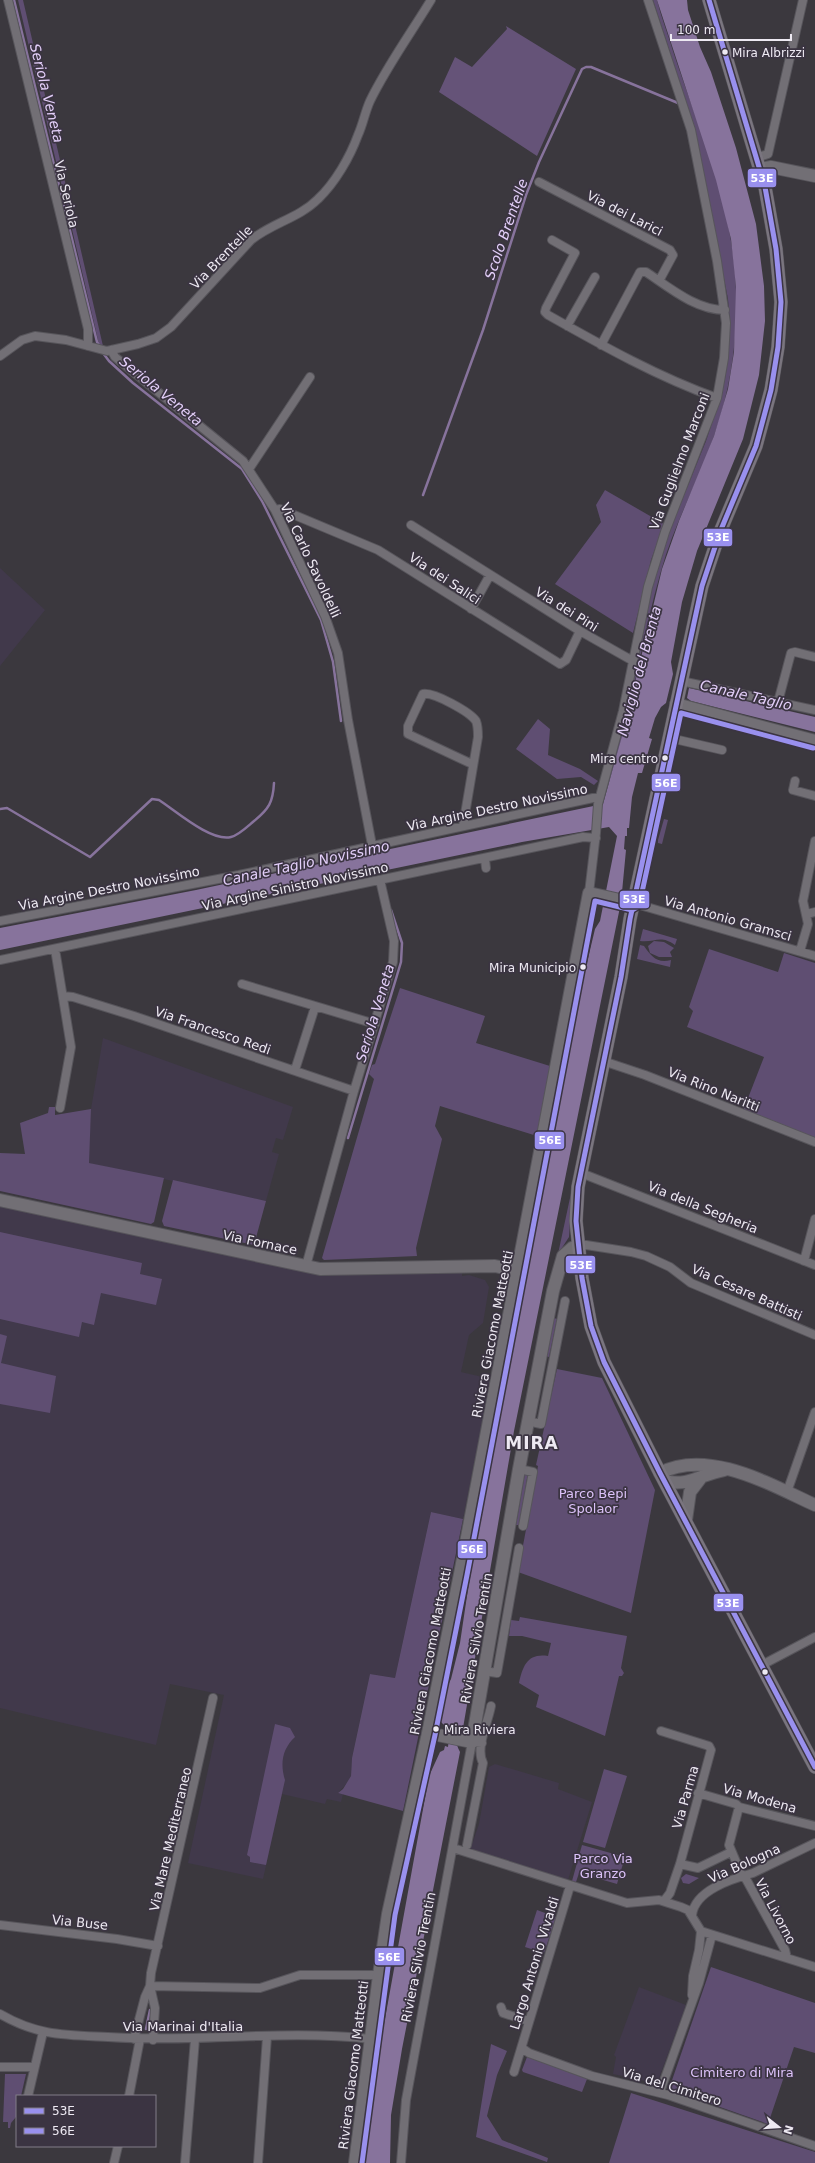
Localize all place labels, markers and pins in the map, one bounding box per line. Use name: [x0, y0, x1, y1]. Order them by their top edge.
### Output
place label: Mira Albrizzi: [732, 46, 805, 60]
marker: Mira Albrizzi: [720, 47, 730, 57]
place label: Mira centro: [590, 752, 658, 766]
marker: Mira centro: [660, 753, 670, 763]
place label: Mira Municipio: [489, 961, 576, 975]
marker: Mira Municipio: [578, 962, 588, 972]
unlabelled marker: [760, 1667, 770, 1677]
place label: Mira Riviera: [444, 1723, 516, 1737]
marker: Mira Riviera: [431, 1724, 441, 1734]

